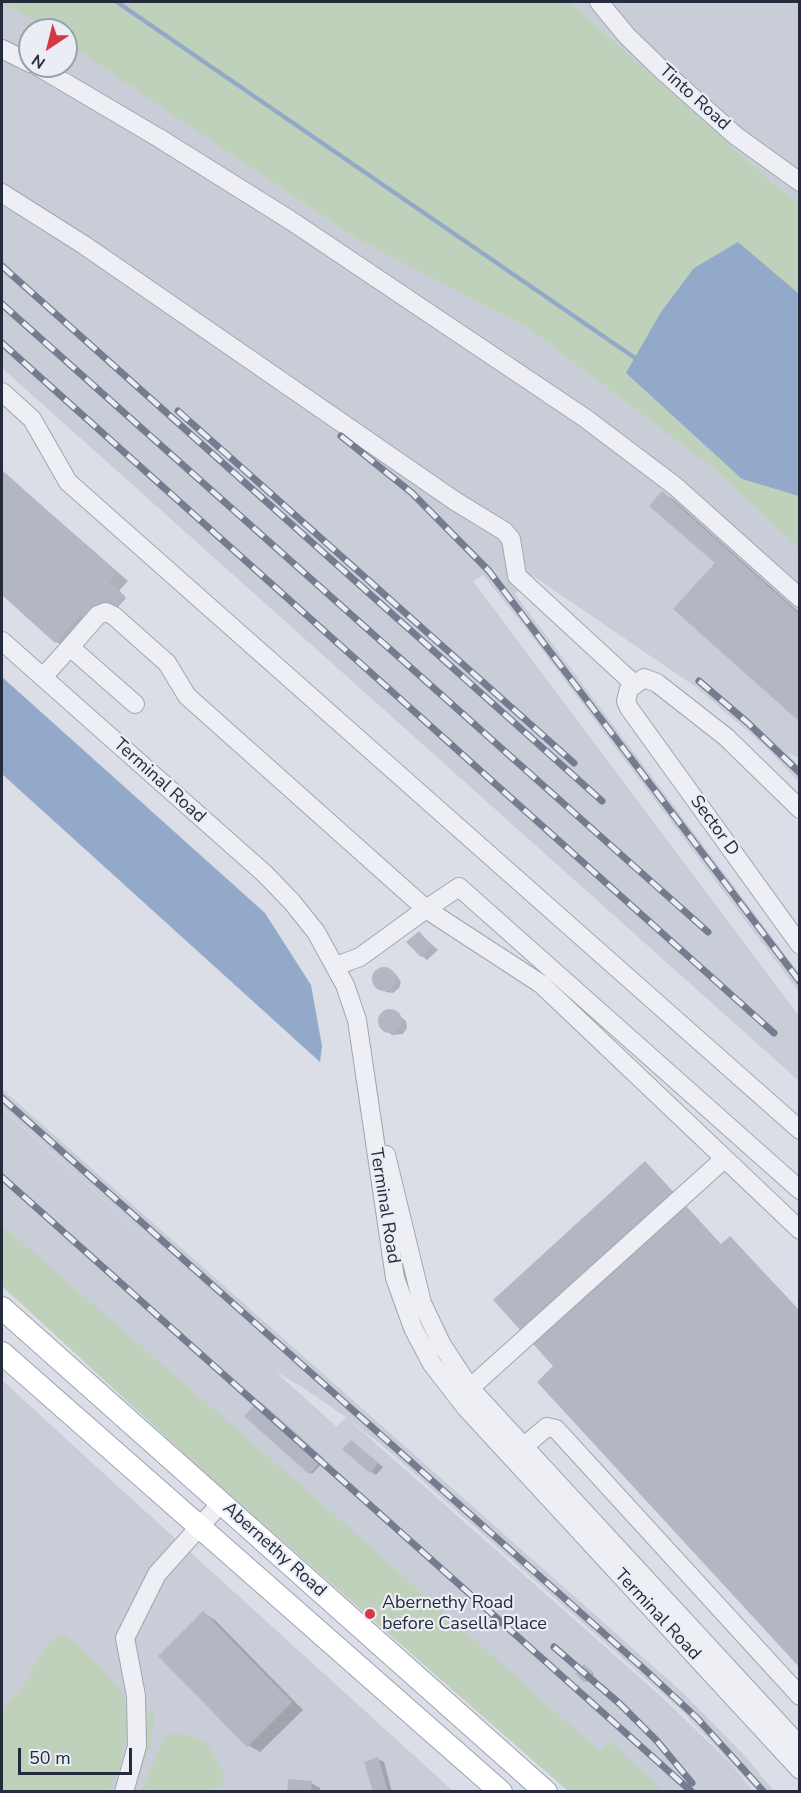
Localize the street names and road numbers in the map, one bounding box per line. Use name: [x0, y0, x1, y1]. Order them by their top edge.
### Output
street label: Tinto Road: [654, 61, 734, 135]
street label: Terminal Road: [108, 734, 210, 828]
street label: Sector D: [685, 791, 743, 861]
street label: Terminal Road: [364, 1147, 404, 1265]
street label: Abernethy Road: [218, 1498, 330, 1602]
street label: Terminal Road: [609, 1565, 705, 1665]

